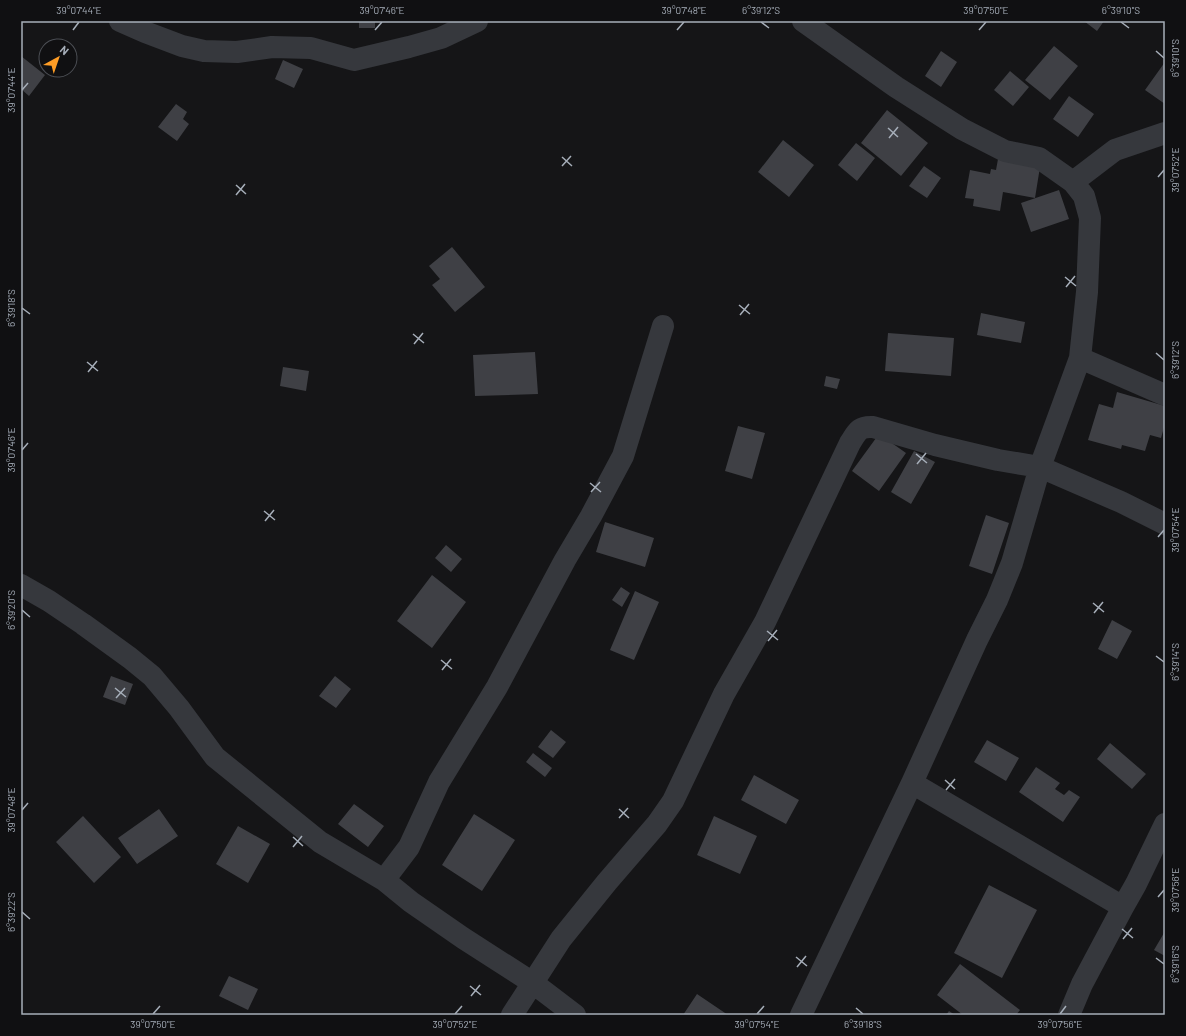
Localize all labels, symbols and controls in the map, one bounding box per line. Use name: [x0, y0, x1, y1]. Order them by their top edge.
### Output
text: 39°07'44"E: [56, 4, 102, 16]
text: 39°07'46"E: [359, 4, 405, 16]
text: 39°07'48"E: [661, 4, 707, 16]
text: 6°39'12"S: [742, 4, 780, 16]
text: 39°07'50"E: [963, 4, 1009, 16]
text: 6°39'10"S: [1102, 4, 1140, 16]
north arrow: [38, 38, 78, 78]
text: 6°39'10"S: [1169, 39, 1181, 77]
text: N: [58, 43, 72, 57]
text: 39°07'44"E: [5, 67, 17, 113]
text: 39°07'52"E: [1169, 147, 1181, 193]
text: 6°39'18"S: [5, 289, 17, 327]
text: 6°39'12"S: [1169, 341, 1181, 379]
text: 39°07'46"E: [5, 427, 17, 473]
text: 39°07'54"E: [1169, 507, 1181, 553]
text: 6°39'20"S: [5, 590, 17, 630]
text: 6°39'14"S: [1169, 643, 1181, 681]
text: 39°07'48"E: [5, 787, 17, 833]
text: 39°07'56"E: [1169, 868, 1181, 912]
text: 6°39'22"S: [5, 892, 17, 932]
text: 6°39'16"S: [1169, 945, 1181, 983]
text: 39°07'50"E: [130, 1018, 176, 1030]
text: 39°07'52"E: [432, 1018, 478, 1030]
text: 39°07'54"E: [734, 1018, 780, 1030]
text: 6°39'18"S: [844, 1018, 882, 1030]
text: 39°07'56"E: [1038, 1018, 1082, 1030]

